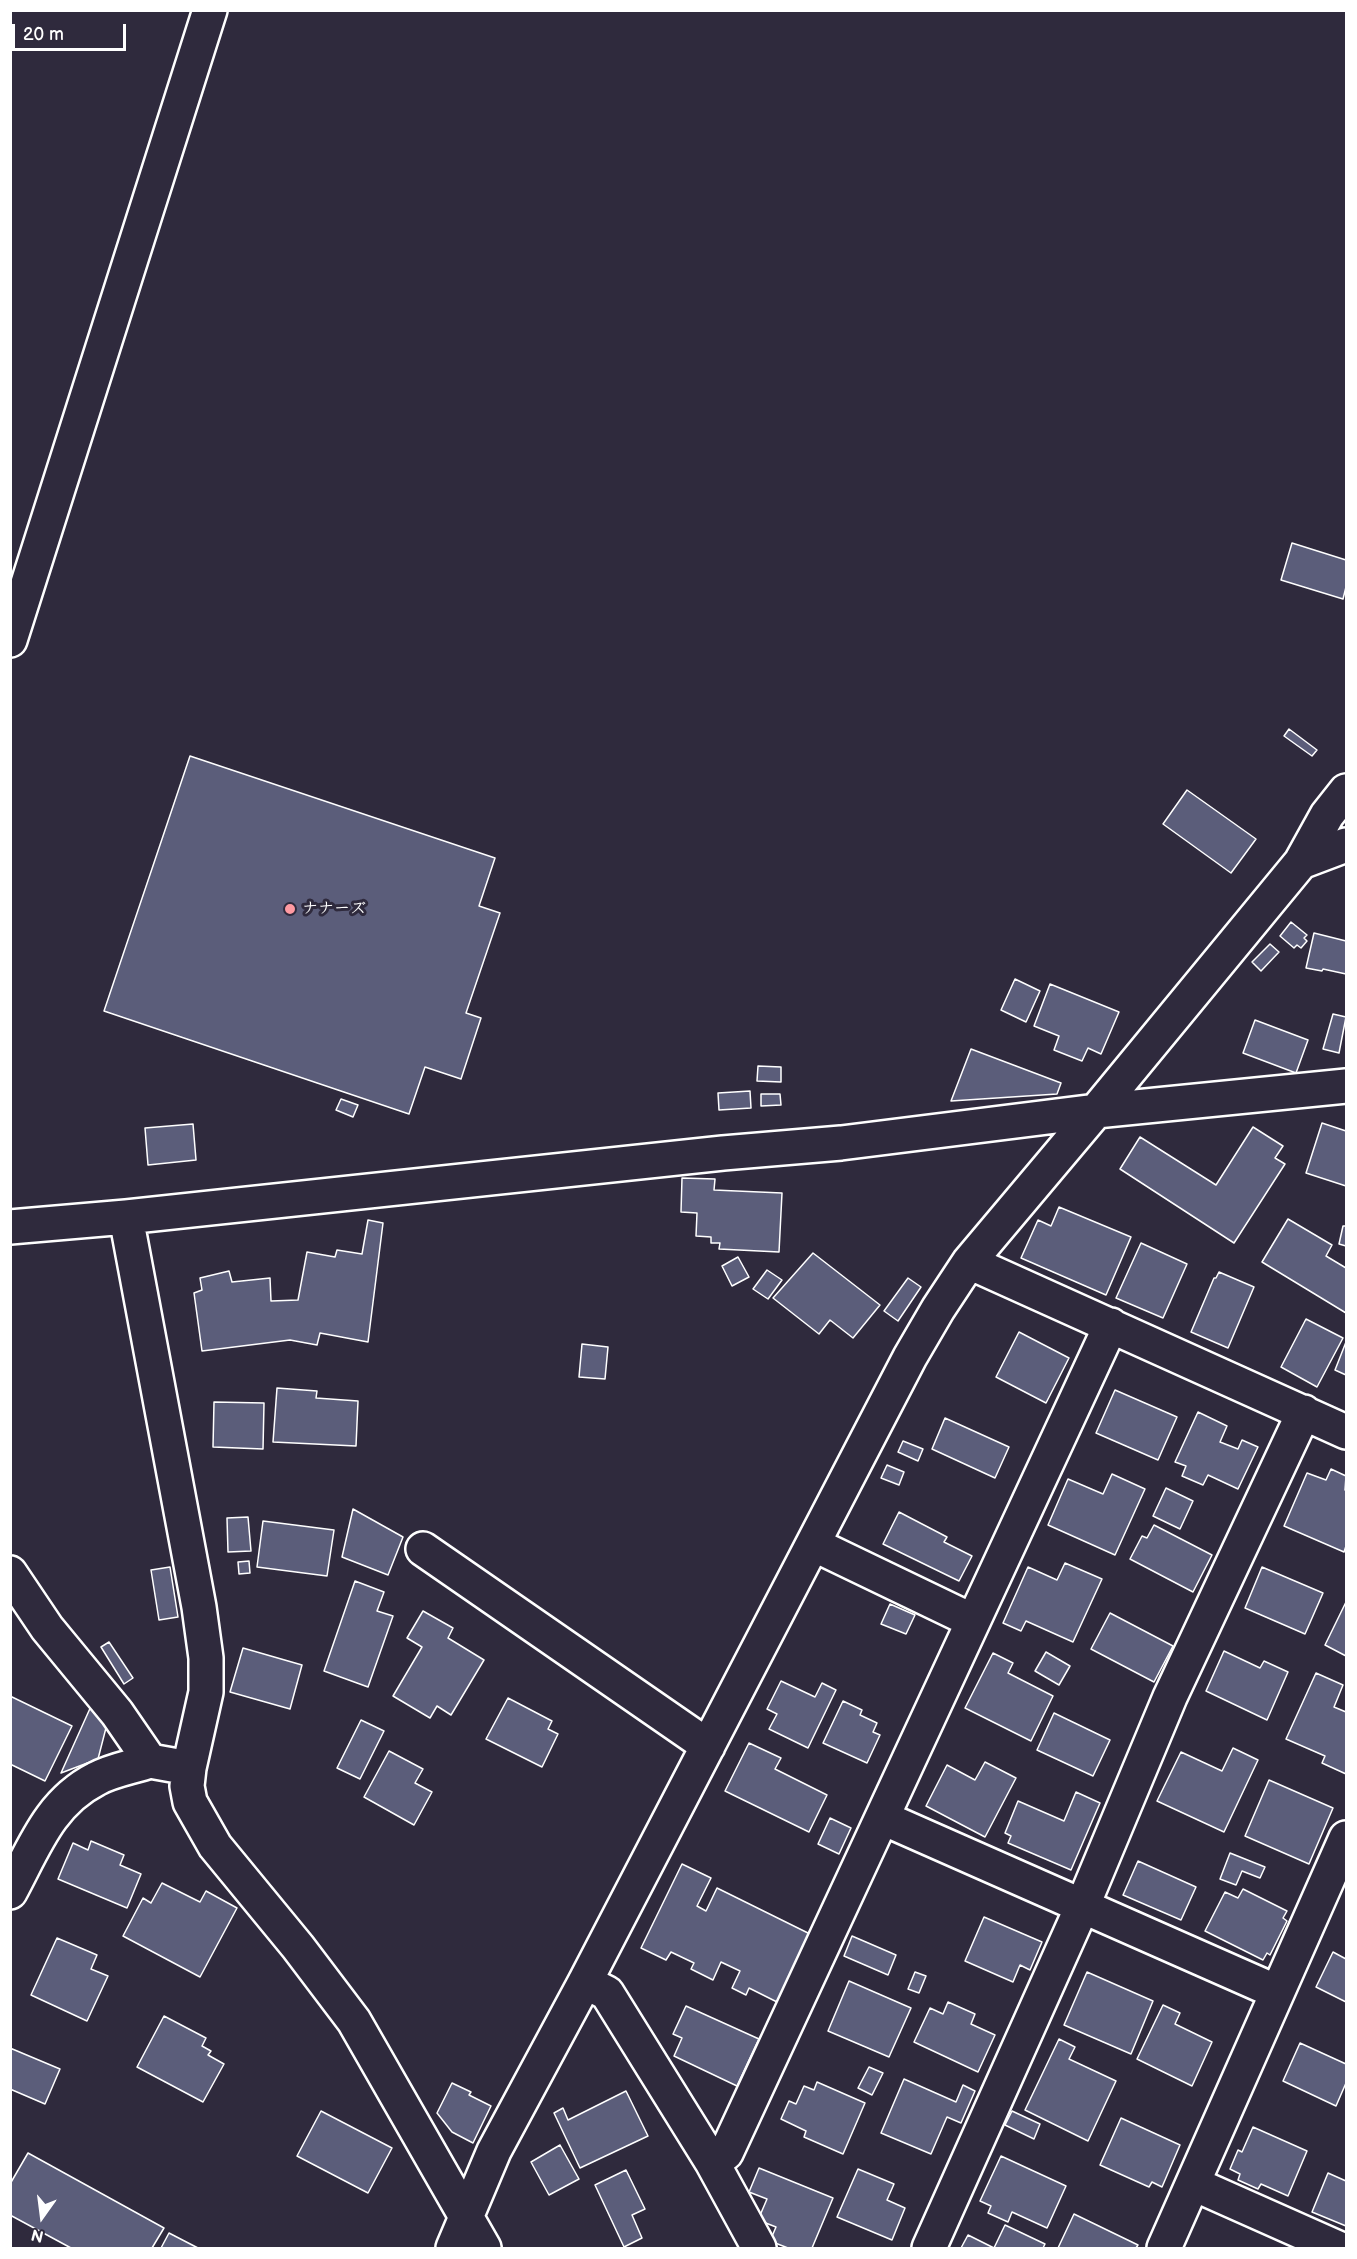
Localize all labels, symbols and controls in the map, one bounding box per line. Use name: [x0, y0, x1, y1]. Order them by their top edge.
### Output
scale bar: [15, 12, 129, 50]
text: 20 m: [23, 24, 64, 45]
place label: ナナーズ: [302, 899, 366, 919]
marker: ナナーズ: [283, 902, 297, 916]
north arrow: [12, 2187, 72, 2247]
text: N: [29, 2224, 46, 2246]

